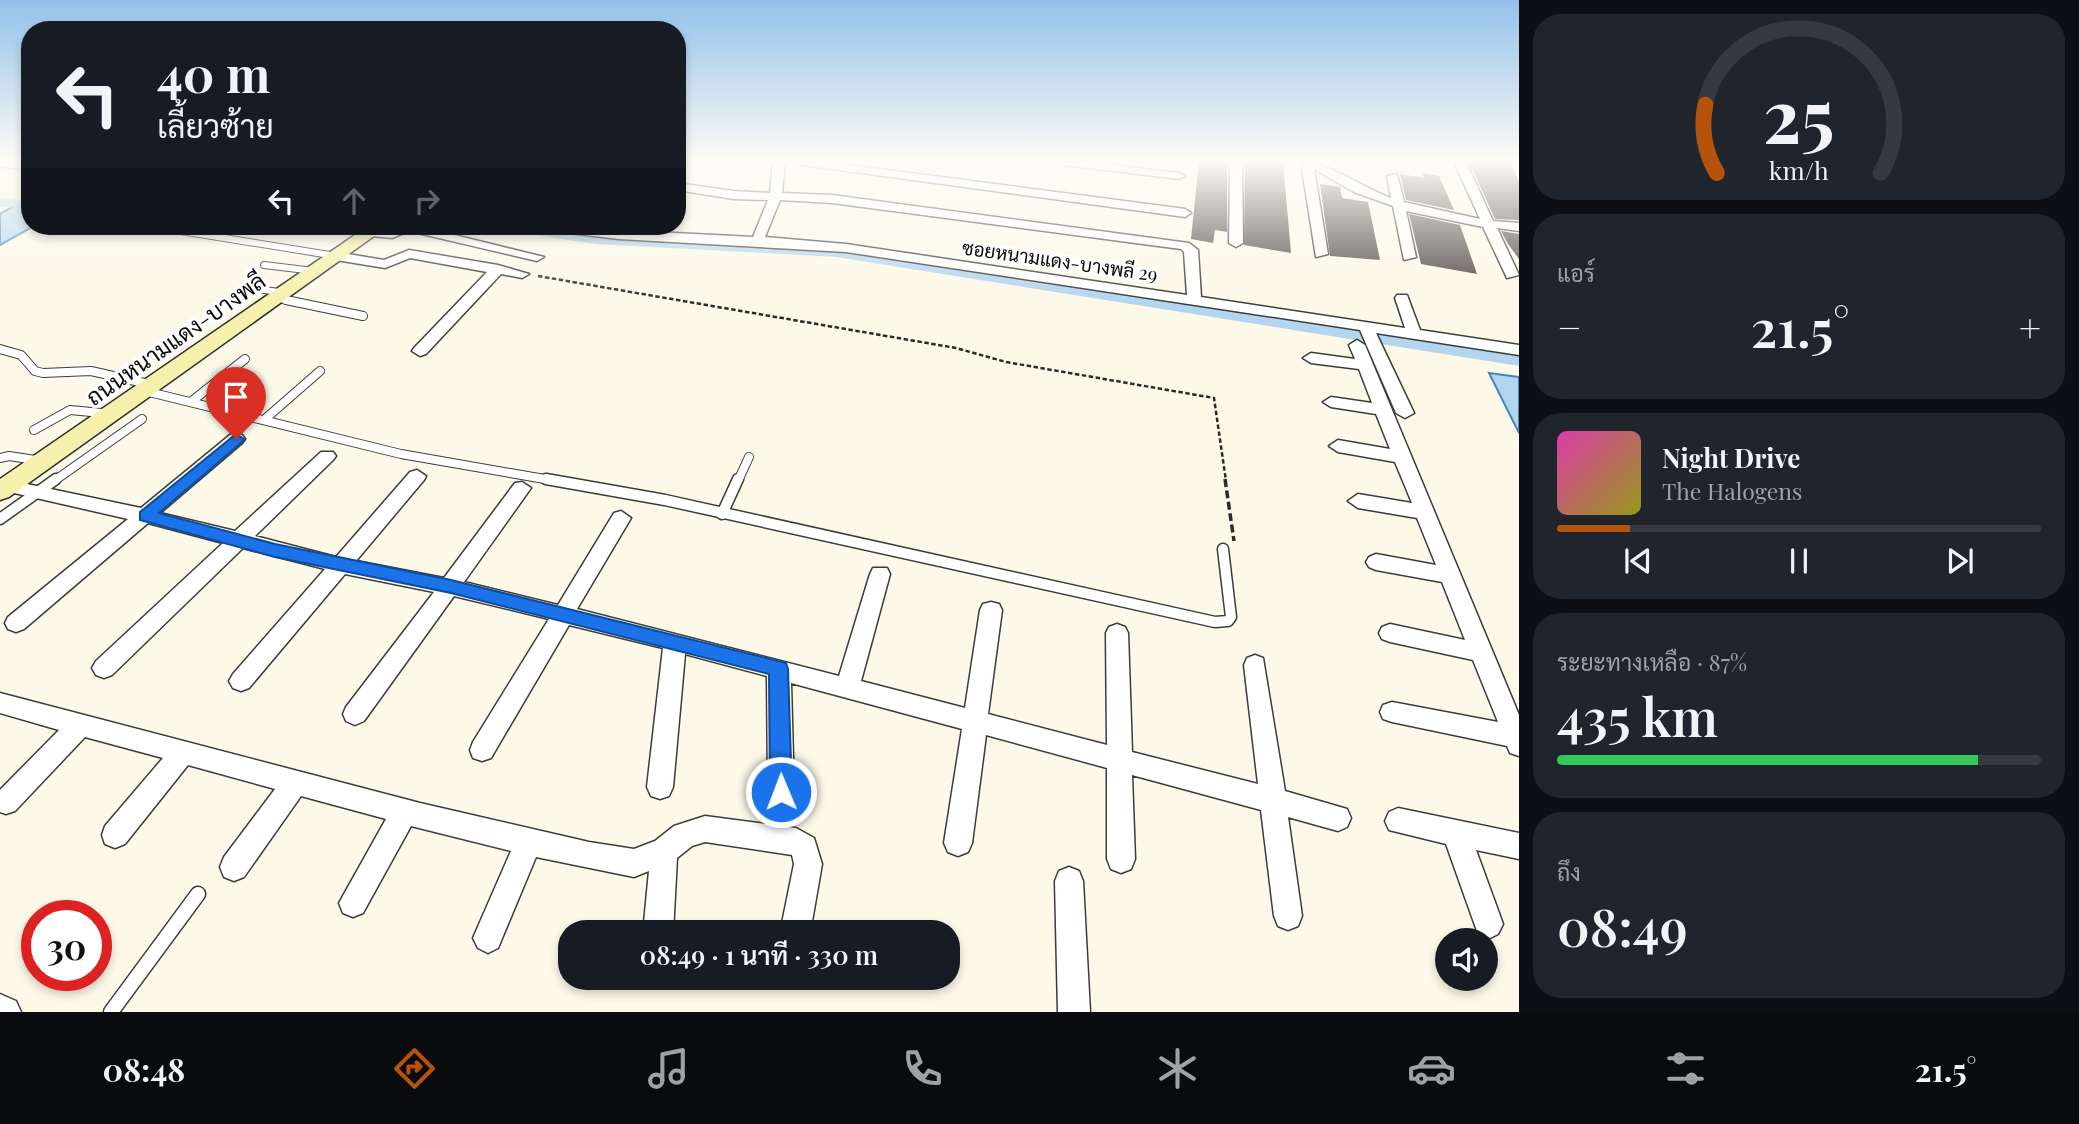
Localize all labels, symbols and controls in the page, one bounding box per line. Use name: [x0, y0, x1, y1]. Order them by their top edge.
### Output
text: 40 m: [157, 40, 270, 105]
icon: left: [42, 49, 133, 140]
text: 25: [1763, 64, 1835, 161]
text: เลี้ยวซ้าย: [157, 103, 274, 146]
text: km/h: [1769, 153, 1829, 186]
icon: left: [262, 182, 300, 220]
icon: ahead: [335, 182, 373, 220]
icon: right: [408, 182, 446, 220]
street label: ซอยหนามแดง-บางพลี 29: [960, 233, 1160, 287]
text: แอร์: [1557, 257, 1595, 288]
street label: ถนนหนามแดง-บางพลี: [79, 264, 271, 412]
text: 21.5°: [1751, 292, 1850, 361]
text: −: [1557, 301, 1582, 352]
text: +: [2019, 301, 2041, 352]
pin: [206, 367, 266, 439]
icon: arrive: [217, 378, 255, 416]
text: Night Drive: [1662, 440, 1800, 475]
text: The Halogens: [1662, 475, 1802, 506]
icon: previous: [1619, 542, 1657, 580]
icon: pause: [1780, 542, 1818, 580]
icon: next: [1941, 542, 1979, 580]
text: ระยะทางเหลือ · 87%: [1557, 646, 1747, 677]
text: 435 km: [1557, 681, 1718, 750]
position arrow: [744, 755, 818, 829]
text: ถึง: [1557, 856, 1581, 887]
text: 08:49: [1557, 891, 1688, 960]
speed limit sign: 30: [21, 900, 112, 991]
map controls: [1435, 928, 1498, 991]
button: sound: [1435, 928, 1498, 991]
text: 08:49 · 1 นาที · 330 m: [640, 937, 878, 972]
icon: directions: [390, 1044, 439, 1093]
icon: music: [644, 1044, 693, 1093]
icon: phone: [898, 1044, 947, 1093]
icon: climate: [1153, 1044, 1202, 1093]
icon: car: [1407, 1044, 1456, 1093]
icon: filters: [1661, 1044, 1710, 1093]
text: 08:48: [103, 1047, 185, 1090]
text: 21.5°: [1915, 1047, 1976, 1090]

